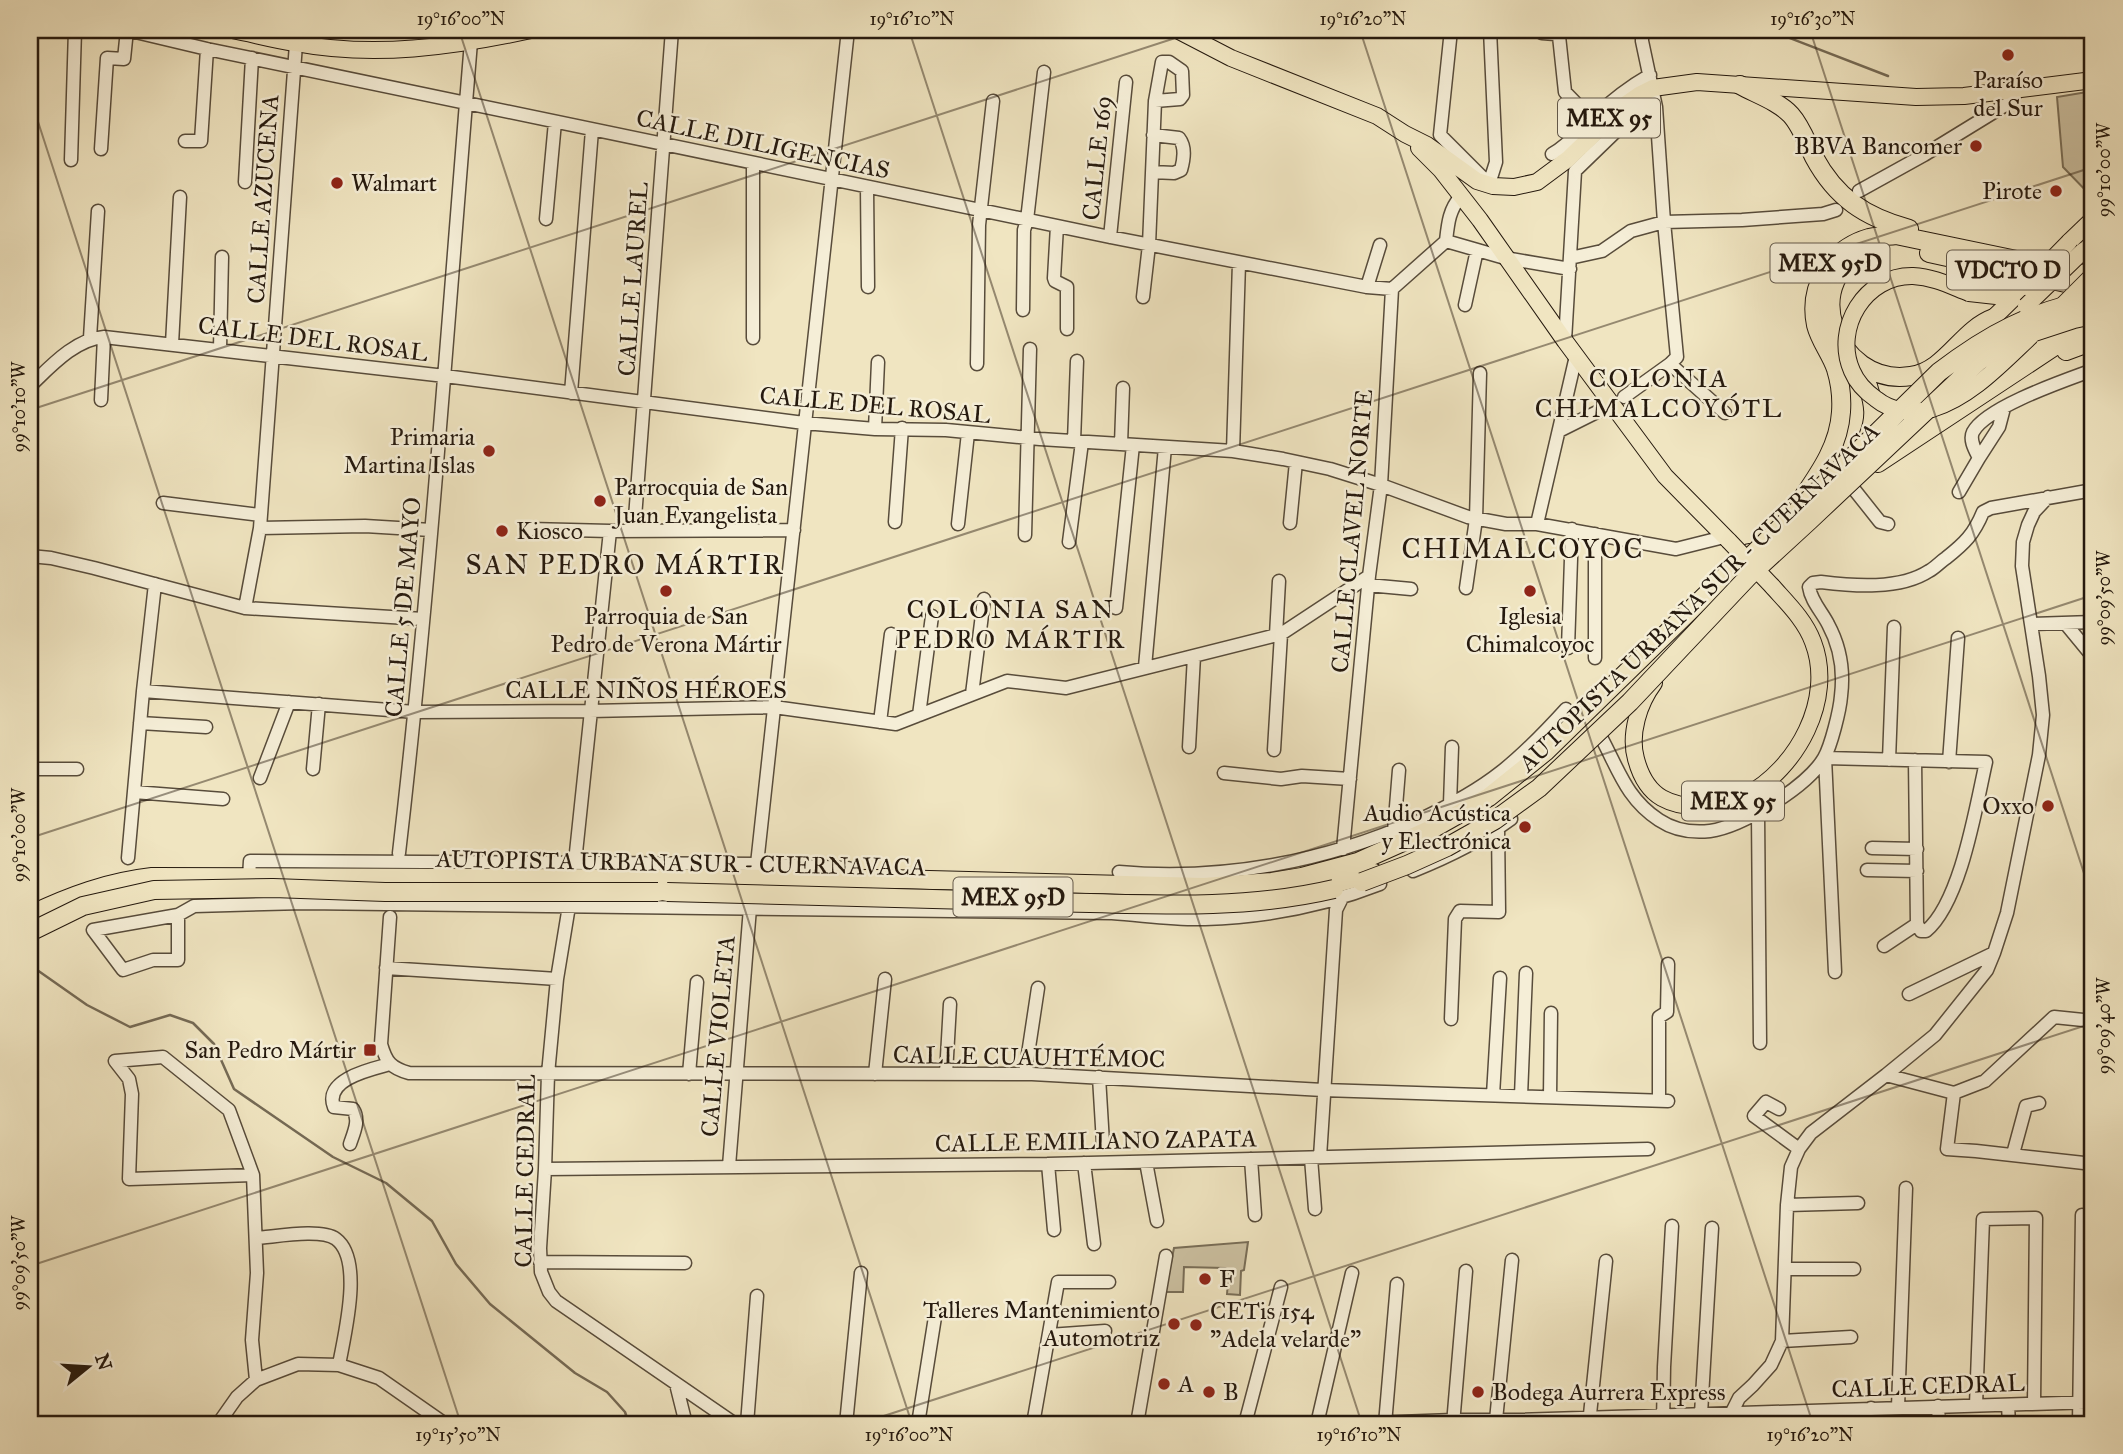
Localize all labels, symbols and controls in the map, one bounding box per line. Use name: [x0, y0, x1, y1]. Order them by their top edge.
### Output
text: 19°16'00"N: [417, 8, 505, 30]
text: 19°16'10"N: [869, 8, 955, 30]
text: 19°16'20"N: [1320, 8, 1406, 30]
text: 19°16'30"N: [1770, 8, 1856, 30]
marker: Paraíso del Sur: [2000, 47, 2016, 63]
place label: Paraíso del Sur: [1973, 65, 2043, 123]
street label: CALLE AZUCENA: [241, 93, 285, 305]
street label: CALLE 169: [1076, 94, 1118, 222]
road number: MEX 95: [1558, 99, 1660, 138]
street label: CALLE DILIGENCIAS: [634, 102, 892, 186]
text: 99°10'00"W: [2093, 122, 2115, 217]
place label: BBVA Bancomer: [1794, 131, 1962, 161]
marker: BBVA Bancomer: [1968, 138, 1984, 154]
place label: Walmart: [351, 168, 438, 198]
marker: Walmart: [329, 175, 345, 191]
place label: Pirote: [1982, 176, 2042, 206]
street label: CALLE LAUREL: [611, 181, 655, 377]
marker: Pirote: [2048, 183, 2064, 199]
road number: MEX 95D: [1770, 244, 1890, 282]
road number: VDCTO D: [1947, 250, 2069, 290]
street label: CALLE DEL ROSAL: [196, 310, 430, 368]
text: 99°10'10"W: [8, 361, 30, 452]
district label: COLONIA CHIMALCOYÓTL: [1535, 362, 1783, 424]
street label: CALLE DEL ROSAL: [758, 380, 992, 430]
street label: CALLE CLAVEL NORTE: [1325, 388, 1379, 674]
street label: AUTOPISTA URBANA SUR - CUERNAVACA: [1512, 416, 1886, 779]
place label: Primaria Martina Islas: [344, 422, 476, 480]
marker: Primaria Martina Islas: [481, 443, 497, 459]
place label: Parrocquia de San Juan Evangelista: [611, 472, 788, 530]
marker: Parrocquia de San Juan Evangelista: [592, 493, 608, 509]
street label: CALLE 5 DE MAYO: [378, 496, 428, 718]
place label: Kiosco: [516, 516, 583, 546]
marker: Kiosco: [494, 523, 510, 539]
district label: CHIMALCOYOC: [1402, 531, 1645, 566]
district label: SAN PEDRO MÁRTIR: [466, 547, 784, 582]
text: 99°09'50"W: [2093, 550, 2115, 645]
marker: Parroquia de San Pedro de Verona Mártir: [658, 583, 674, 599]
marker: Iglesia Chimalcoyoc: [1522, 583, 1538, 599]
district label: COLONIA SAN PEDRO MÁRTIR: [896, 593, 1126, 655]
place label: Parroquia de San Pedro de Verona Mártir: [550, 601, 782, 659]
place label: Iglesia Chimalcoyoc: [1466, 601, 1594, 659]
street label: CALLE NIÑOS HÉROES: [505, 675, 787, 705]
road number: MEX 95: [1682, 782, 1784, 820]
text: 99°10'00"W: [8, 787, 30, 882]
place label: Oxxo: [1982, 791, 2034, 821]
place label: Audio Acústica y Electrónica: [1362, 798, 1512, 856]
marker: Oxxo: [2040, 798, 2056, 814]
marker: Audio Acústica y Electrónica: [1517, 819, 1533, 835]
street label: AUTOPISTA URBANA SUR - CUERNAVACA: [435, 844, 926, 882]
road number: MEX 95D: [954, 877, 1072, 916]
street label: CALLE VIOLETA: [694, 934, 742, 1138]
text: 99°09'40"W: [2093, 977, 2115, 1074]
place label: San Pedro Mártir: [184, 1035, 356, 1065]
street label: CALLE CUAUHTÉMOC: [893, 1040, 1165, 1074]
marker: San Pedro Mártir: [362, 1042, 378, 1058]
street label: CALLE CEDRAL: [508, 1074, 542, 1268]
street label: CALLE EMILIANO ZAPATA: [935, 1123, 1257, 1159]
text: 99°09'50"W: [8, 1215, 30, 1310]
place label: F: [1219, 1264, 1235, 1294]
marker: F: [1197, 1271, 1213, 1287]
place label: Talleres Mantenimiento Automotriz: [923, 1295, 1160, 1353]
place label: CETis 154 "Adela velarde": [1210, 1296, 1361, 1354]
marker: Talleres Mantenimiento Automotriz: [1166, 1316, 1182, 1332]
marker: CETis 154 "Adela velarde": [1188, 1317, 1204, 1333]
north arrow: [52, 1332, 122, 1402]
text: N: [90, 1351, 117, 1373]
street label: CALLE CEDRAL: [1831, 1368, 2025, 1404]
place label: A: [1177, 1369, 1194, 1399]
marker: A: [1156, 1376, 1172, 1392]
place label: B: [1223, 1377, 1239, 1407]
place label: Bodega Aurrera Express: [1492, 1377, 1726, 1407]
marker: B: [1201, 1384, 1217, 1400]
marker: Bodega Aurrera Express: [1470, 1384, 1486, 1400]
text: 19°15'50"N: [415, 1424, 501, 1446]
text: 19°16'00"N: [865, 1424, 953, 1446]
text: 19°16'10"N: [1316, 1424, 1402, 1446]
text: 19°16'20"N: [1767, 1424, 1853, 1446]

